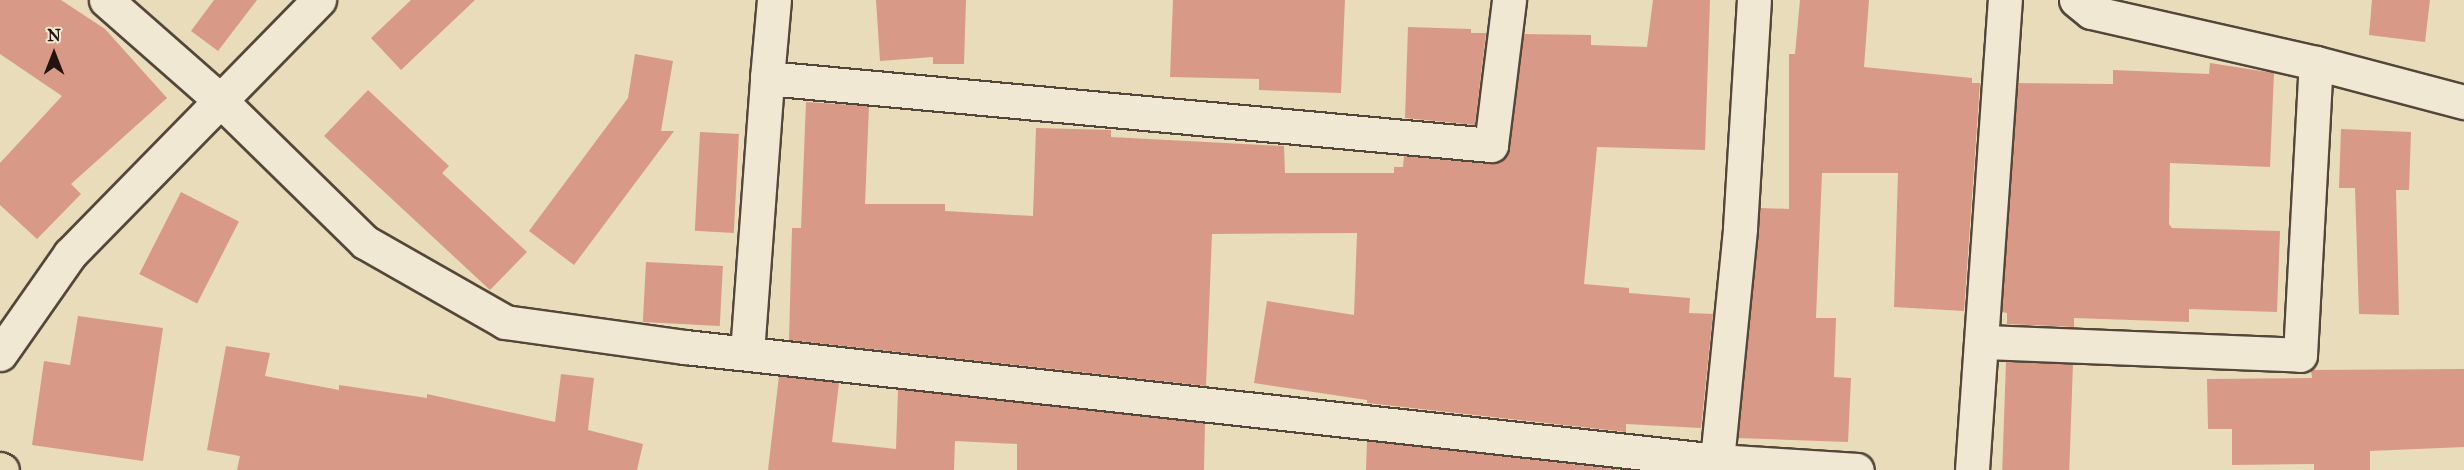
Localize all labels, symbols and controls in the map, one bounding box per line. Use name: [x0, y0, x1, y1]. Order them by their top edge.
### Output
north arrow: [24, 24, 84, 84]
text: N: [47, 26, 61, 45]

